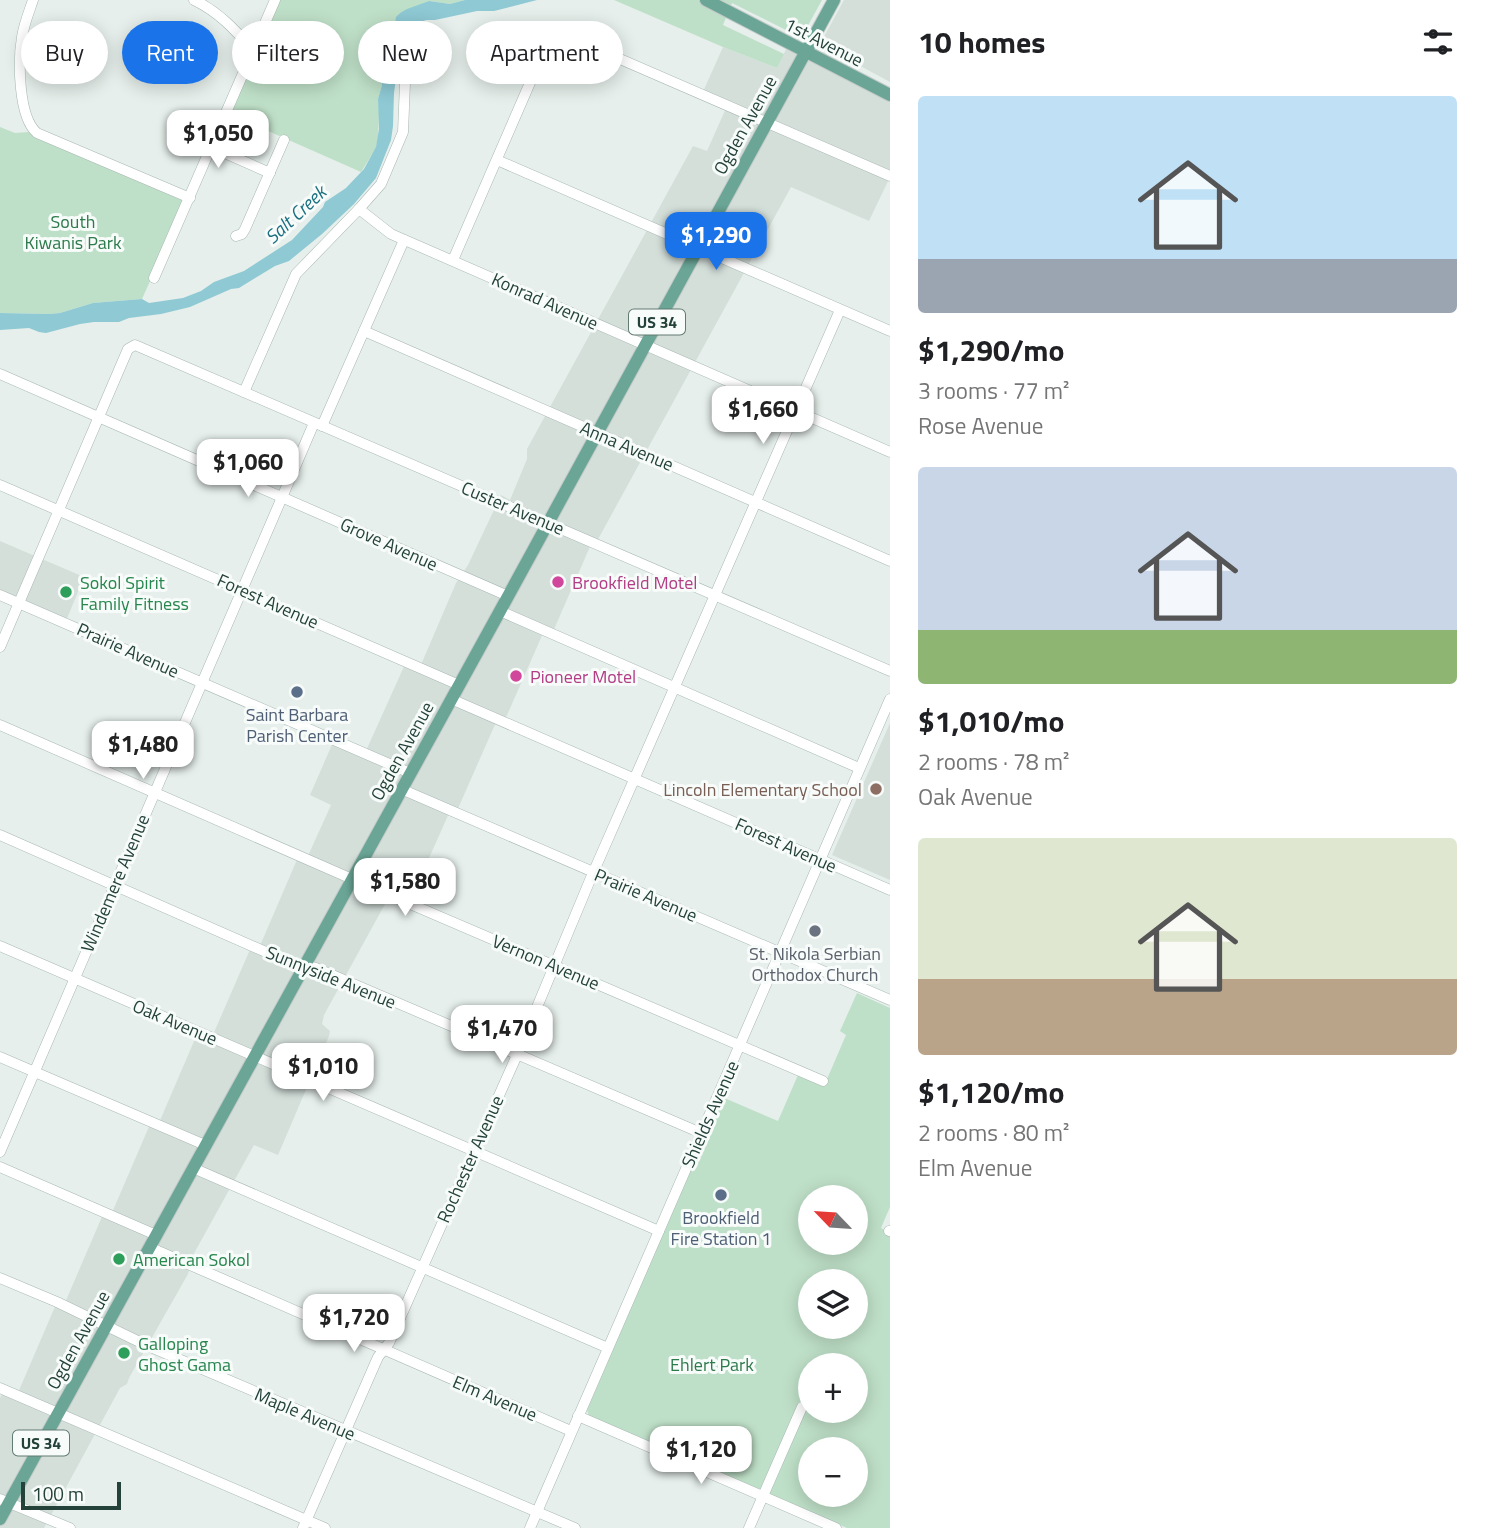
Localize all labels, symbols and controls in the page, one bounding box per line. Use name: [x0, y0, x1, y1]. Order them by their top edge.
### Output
street label: 1st Avenue: [780, 11, 868, 73]
text: 10 homes: [918, 19, 1045, 65]
chip: Buy: [21, 21, 108, 84]
chip: Rent: [122, 21, 218, 84]
chip: Filters: [232, 21, 344, 84]
chip: New: [358, 21, 452, 84]
chip: Apartment: [466, 21, 623, 84]
icon: filters: [1419, 23, 1457, 61]
street label: Ogden Avenue: [707, 70, 783, 180]
pin: $1,050: [161, 110, 275, 170]
text: $1,050: [183, 115, 253, 150]
icon: home: [1125, 142, 1251, 268]
water label: Salt Creek: [258, 176, 334, 250]
park label: South Kiwanis Park: [24, 208, 122, 256]
pin: $1,290: [659, 212, 773, 272]
text: $1,290: [681, 217, 751, 252]
street label: Konrad Avenue: [487, 265, 603, 337]
road number: US 34: [629, 310, 685, 334]
text: $1,290/mo: [918, 327, 1064, 373]
text: 3 rooms · 77 m²: [918, 373, 1069, 408]
pin: $1,660: [706, 386, 820, 446]
text: $1,660: [728, 391, 798, 426]
text: Rose Avenue: [918, 408, 1043, 443]
street label: Anna Avenue: [576, 414, 678, 478]
pin: $1,060: [191, 440, 305, 499]
text: $1,060: [213, 444, 283, 479]
street label: Custer Avenue: [457, 474, 569, 542]
street label: Grove Avenue: [336, 510, 442, 578]
icon: home: [1125, 513, 1251, 639]
street label: Forest Avenue: [213, 567, 323, 635]
place label: Sokol Spirit Family Fitness: [80, 569, 189, 617]
place label: Brookfield Motel: [572, 569, 697, 596]
marker: Brookfield Motel: [550, 574, 566, 590]
marker: Sokol Spirit Family Fitness: [58, 584, 74, 600]
street label: Prairie Avenue: [73, 615, 183, 685]
place label: Pioneer Motel: [530, 663, 636, 690]
marker: Pioneer Motel: [508, 668, 524, 684]
marker: Saint Barbara Parish Center: [289, 684, 305, 700]
street label: Ogden Avenue: [364, 696, 440, 806]
text: $1,010/mo: [918, 698, 1064, 744]
place label: Saint Barbara Parish Center: [246, 701, 348, 749]
pin: $1,480: [86, 722, 200, 781]
text: $1,480: [108, 726, 178, 761]
text: 2 rooms · 78 m²: [918, 744, 1069, 779]
place label: Lincoln Elementary School: [663, 776, 862, 803]
text: Oak Avenue: [918, 779, 1033, 814]
marker: Lincoln Elementary School: [868, 781, 884, 797]
street label: Windemere Avenue: [74, 810, 156, 956]
street label: Forest Avenue: [731, 811, 841, 879]
pin: $1,580: [348, 858, 462, 918]
street label: Prairie Avenue: [590, 861, 702, 929]
text: $1,580: [370, 863, 440, 898]
icon: home: [1125, 884, 1251, 1010]
marker: St. Nikola Serbian Orthodox Church: [807, 923, 823, 939]
street label: Vernon Avenue: [488, 927, 604, 997]
street label: Sunnyside Avenue: [262, 939, 400, 1015]
place label: St. Nikola Serbian Orthodox Church: [749, 940, 881, 988]
street label: Oak Avenue: [128, 992, 222, 1052]
pin: $1,470: [445, 1006, 559, 1065]
text: $1,470: [467, 1010, 537, 1045]
pin: $1,010: [266, 1044, 380, 1103]
text: $1,010: [288, 1048, 358, 1083]
street label: Shields Avenue: [674, 1056, 746, 1172]
text: $1,120/mo: [918, 1069, 1064, 1115]
street label: Rochester Avenue: [430, 1091, 510, 1227]
text: 2 rooms · 80 m²: [918, 1115, 1069, 1150]
text: Elm Avenue: [918, 1150, 1032, 1185]
north arrow: [798, 1185, 868, 1255]
map controls: [798, 1185, 868, 1507]
marker: Brookfield Fire Station 1: [713, 1187, 729, 1203]
place label: Brookfield Fire Station 1: [671, 1204, 771, 1252]
place label: American Sokol: [133, 1246, 250, 1273]
marker: American Sokol: [111, 1251, 127, 1267]
button: layers: [798, 1269, 868, 1339]
street label: Ogden Avenue: [40, 1285, 116, 1395]
pin: $1,720: [297, 1294, 411, 1354]
text: $1,720: [319, 1299, 389, 1334]
place label: Galloping Ghost Gama: [138, 1330, 231, 1378]
marker: Galloping Ghost Gama: [116, 1345, 132, 1361]
park label: Ehlert Park: [670, 1351, 754, 1378]
button: +: [798, 1353, 868, 1423]
street label: Elm Avenue: [449, 1368, 541, 1428]
street label: Maple Avenue: [250, 1381, 360, 1447]
pin: $1,120: [644, 1426, 758, 1486]
road number: US 34: [13, 1430, 69, 1456]
text: $1,120: [666, 1431, 736, 1466]
button: −: [798, 1437, 868, 1507]
scale bar: [21, 1479, 121, 1511]
text: 100 m: [32, 1479, 84, 1508]

